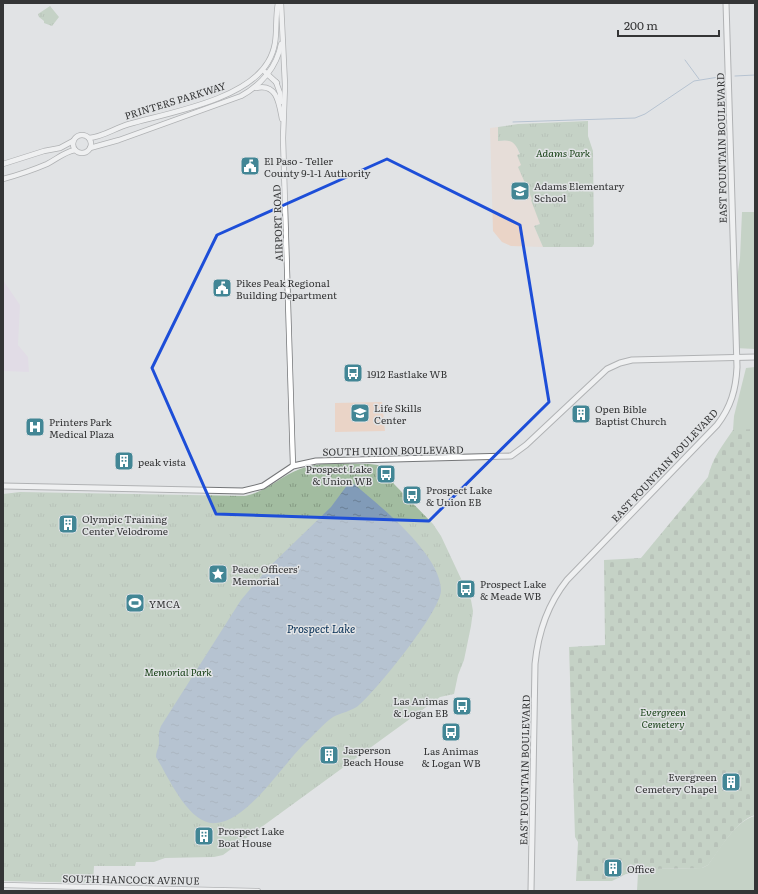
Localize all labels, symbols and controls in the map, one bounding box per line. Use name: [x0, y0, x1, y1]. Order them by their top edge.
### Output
scale bar: [618, 12, 719, 38]
text: 200 m: [624, 16, 658, 34]
street label: EAST FOUNTAIN BOULEVARD: [712, 72, 730, 223]
street label: PRINTERS PARKWAY: [122, 77, 228, 123]
park label: Adams Park: [536, 145, 591, 160]
place label: El Paso - Teller County 9-1-1 Authority: [264, 153, 371, 180]
public building icon: El Paso - Teller County 9-1-1 Authority: [239, 155, 261, 177]
place label: Adams Elementary School: [534, 178, 624, 205]
school or university icon: Adams Elementary School: [509, 180, 531, 202]
street label: AIRPORT ROAD: [268, 184, 286, 262]
place label: Pikes Peak Regional Building Department: [236, 275, 337, 302]
public building icon: Pikes Peak Regional Building Department: [211, 277, 233, 299]
bus stop icon: 1912 Eastlake WB: [342, 362, 364, 384]
place label: 1912 Eastlake WB: [367, 366, 447, 381]
place label: Life Skills Center: [374, 400, 422, 427]
place label: Open Bible Baptist Church: [595, 401, 667, 428]
school or university icon: Life Skills Center: [349, 402, 371, 424]
building icon: Open Bible Baptist Church: [570, 403, 592, 425]
street label: EAST FOUNTAIN BOULEVARD: [607, 405, 721, 525]
place label: Printers Park Medical Plaza: [49, 414, 115, 441]
hospital icon: Printers Park Medical Plaza: [24, 416, 46, 438]
street label: SOUTH UNION BOULEVARD: [322, 441, 464, 459]
building icon: peak vista: [113, 450, 135, 472]
place label: peak vista: [138, 454, 186, 469]
place label: Prospect Lake & Union WB: [306, 461, 372, 488]
bus stop icon: Prospect Lake & Union WB: [375, 463, 397, 485]
place label: Prospect Lake & Union EB: [426, 482, 492, 509]
bus stop icon: Prospect Lake & Union EB: [401, 484, 423, 506]
place label: Olympic Training Center Velodrome: [82, 511, 168, 538]
building icon: Olympic Training Center Velodrome: [57, 513, 79, 535]
place label: Peace Officers' Memorial: [232, 561, 300, 588]
place icon: Peace Officers' Memorial: [207, 563, 229, 585]
place label: Prospect Lake & Meade WB: [480, 576, 546, 603]
bus stop icon: Prospect Lake & Meade WB: [455, 578, 477, 600]
sports icon: YMCA: [124, 592, 146, 614]
place label: YMCA: [149, 596, 181, 611]
water label: Prospect Lake: [287, 620, 355, 636]
park label: Memorial Park: [144, 664, 212, 679]
place label: Las Animas & Logan EB: [393, 693, 448, 720]
street label: EAST FOUNTAIN BOULEVARD: [515, 694, 533, 845]
bus stop icon: Las Animas & Logan EB: [451, 695, 473, 717]
park label: Evergreen Cemetery: [640, 704, 686, 731]
bus stop icon: Las Animas & Logan WB: [440, 721, 462, 743]
place label: Jasperson Beach House: [343, 742, 404, 769]
place label: Las Animas & Logan WB: [421, 743, 481, 770]
building icon: Jasperson Beach House: [318, 744, 340, 766]
place label: Evergreen Cemetery Chapel: [635, 769, 718, 796]
building icon: Evergreen Cemetery Chapel: [720, 771, 742, 793]
place label: Prospect Lake Boat House: [218, 823, 284, 850]
building icon: Prospect Lake Boat House: [193, 825, 215, 847]
building icon: Office: [602, 857, 624, 879]
place label: Office: [627, 861, 655, 876]
street label: SOUTH HANCOCK AVENUE: [62, 870, 200, 888]

